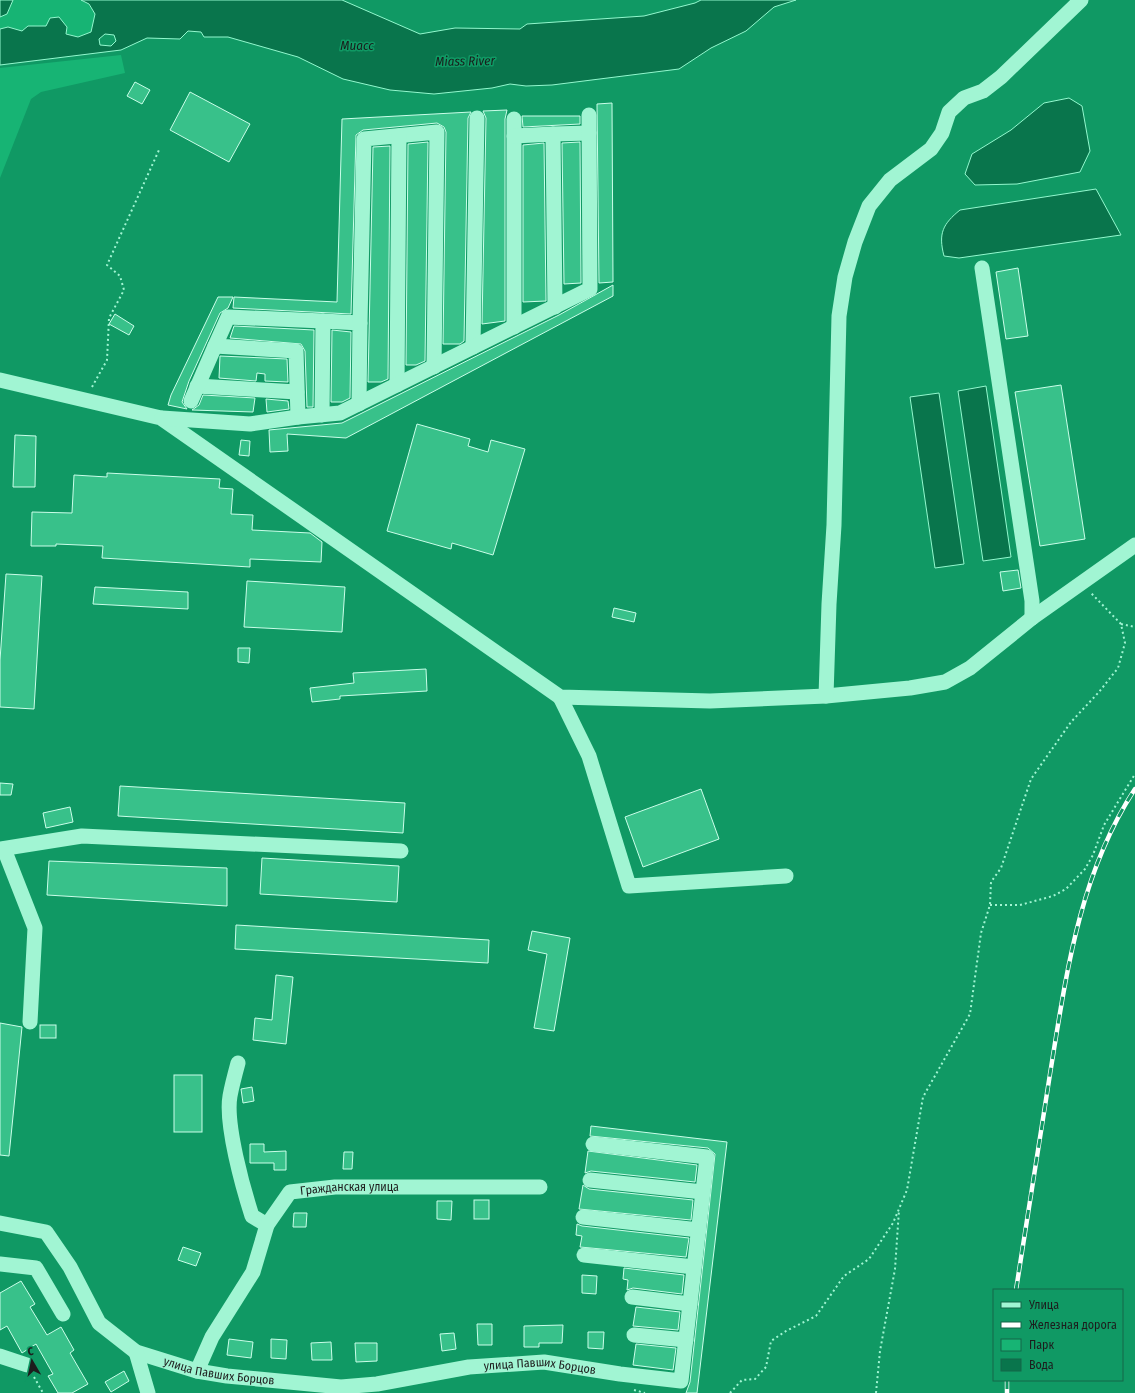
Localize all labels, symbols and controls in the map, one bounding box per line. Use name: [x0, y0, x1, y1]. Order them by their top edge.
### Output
water label: Миасс: [340, 38, 374, 53]
water label: Miass River: [435, 53, 496, 69]
street label: Гражданская улица: [299, 1180, 399, 1198]
legend: [993, 1289, 1123, 1381]
text: Улица: [1028, 1298, 1059, 1312]
text: Железная дорога: [1029, 1318, 1117, 1332]
text: Парк: [1029, 1338, 1055, 1352]
north arrow: [12, 1341, 52, 1381]
text: С: [27, 1345, 35, 1358]
street label: улица Павших Борцов: [162, 1354, 275, 1388]
street label: улица Павших Борцов: [483, 1355, 597, 1377]
text: Вода: [1029, 1358, 1054, 1372]

